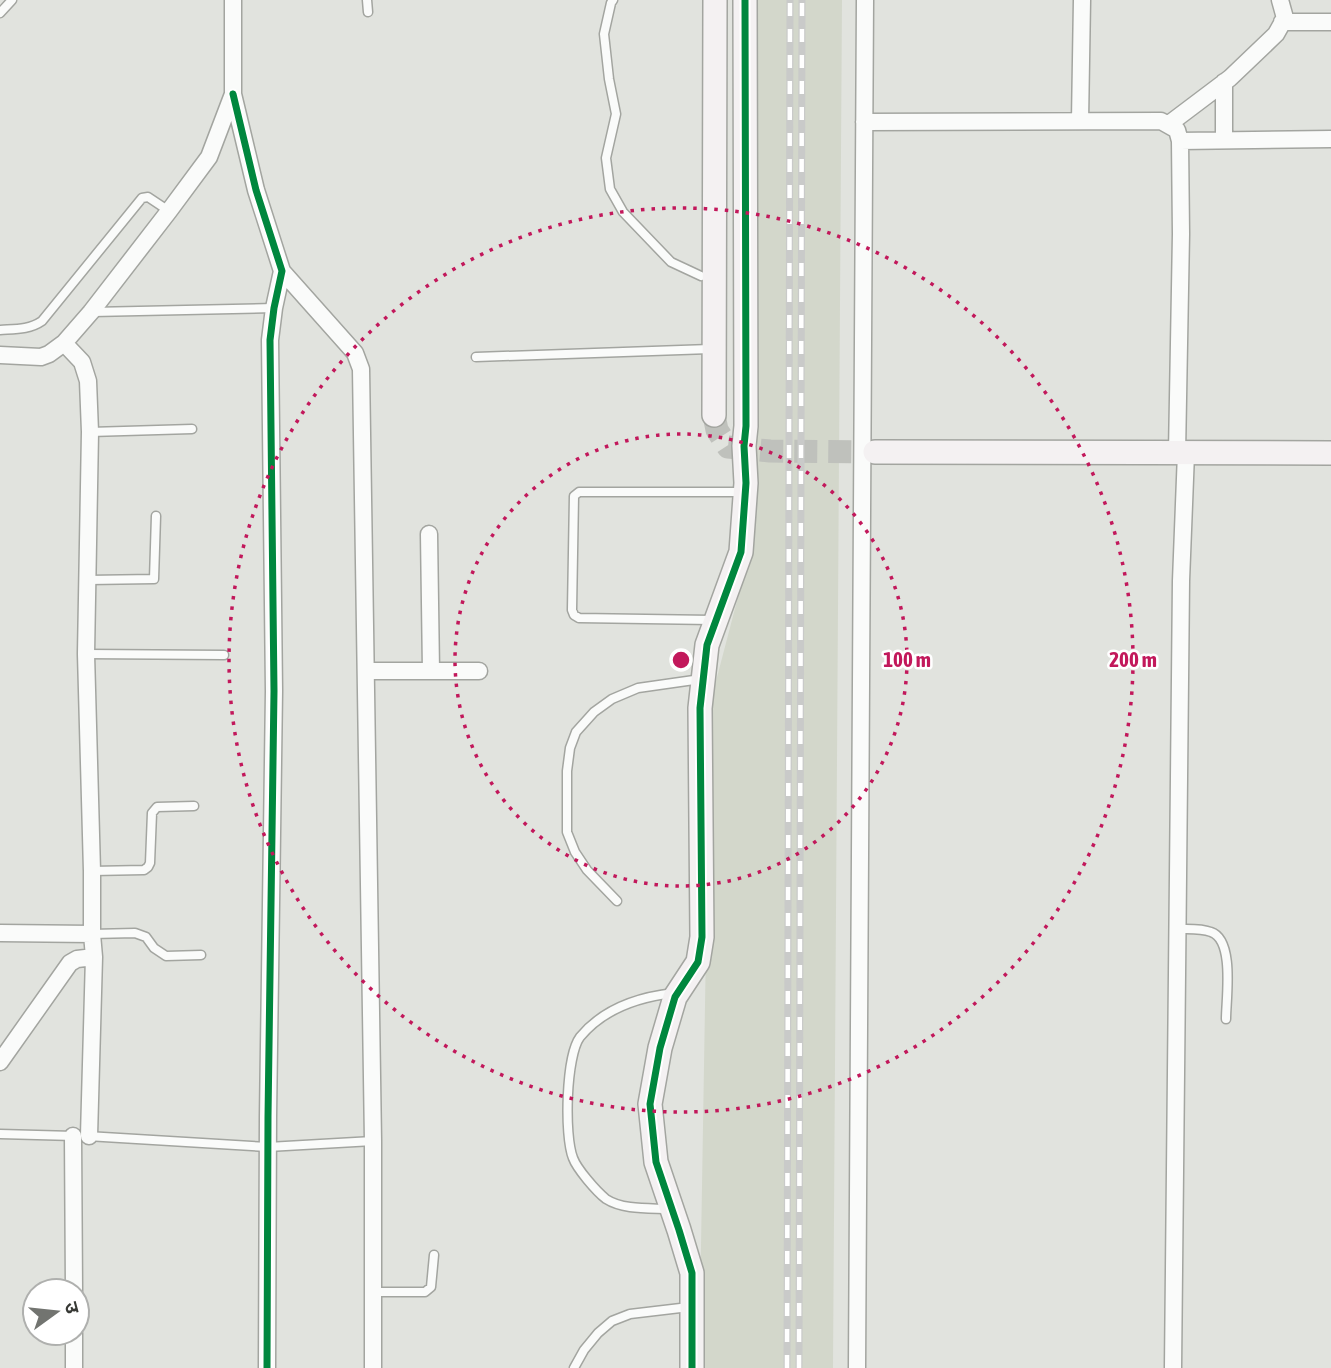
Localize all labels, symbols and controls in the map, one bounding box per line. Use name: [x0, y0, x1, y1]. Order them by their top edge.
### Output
text: 100 m: [883, 647, 931, 671]
text: 200 m: [1109, 647, 1157, 671]
centre of rings: [669, 648, 693, 672]
north arrow: [21, 1277, 91, 1347]
text: उ: [60, 1299, 85, 1317]

